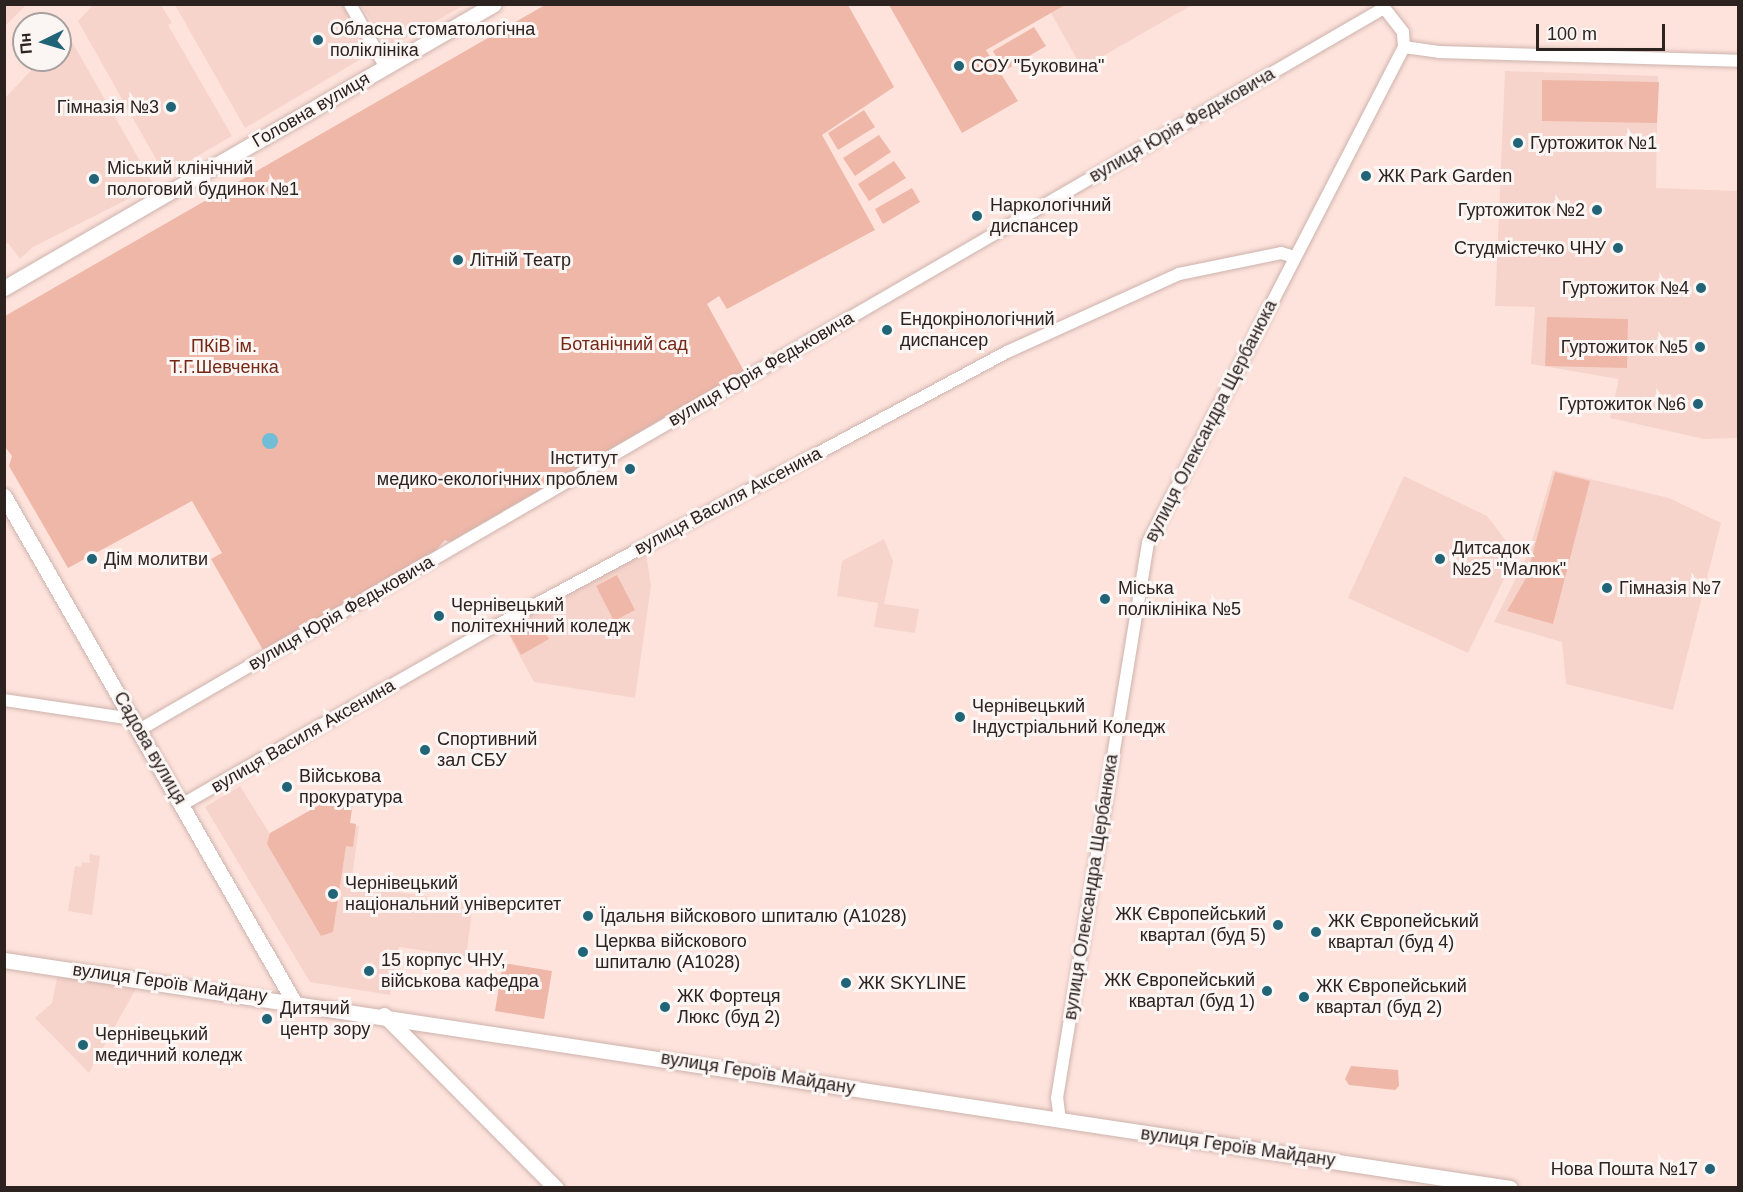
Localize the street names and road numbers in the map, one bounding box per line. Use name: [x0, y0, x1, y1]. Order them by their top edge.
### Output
street label: вулиця Юрія Федьковича: [1085, 63, 1279, 187]
street label: Головна вулиця: [249, 68, 373, 152]
street label: вулиця Олександра Щербанюка: [1140, 296, 1282, 546]
street label: вулиця Юрія Федьковича: [664, 307, 858, 431]
street label: вулиця Василя Аксенина: [631, 442, 825, 560]
street label: вулиця Юрія Федьковича: [244, 551, 438, 675]
street label: вулиця Василя Аксенина: [207, 674, 399, 798]
street label: Садова вулиця: [109, 688, 191, 808]
street label: вулиця Олександра Щербанюка: [1059, 753, 1123, 1021]
street label: вулиця Героїв Майдану: [71, 959, 269, 1007]
street label: вулиця Героїв Майдану: [659, 1047, 857, 1099]
street label: вулиця Героїв Майдану: [1139, 1123, 1337, 1171]

